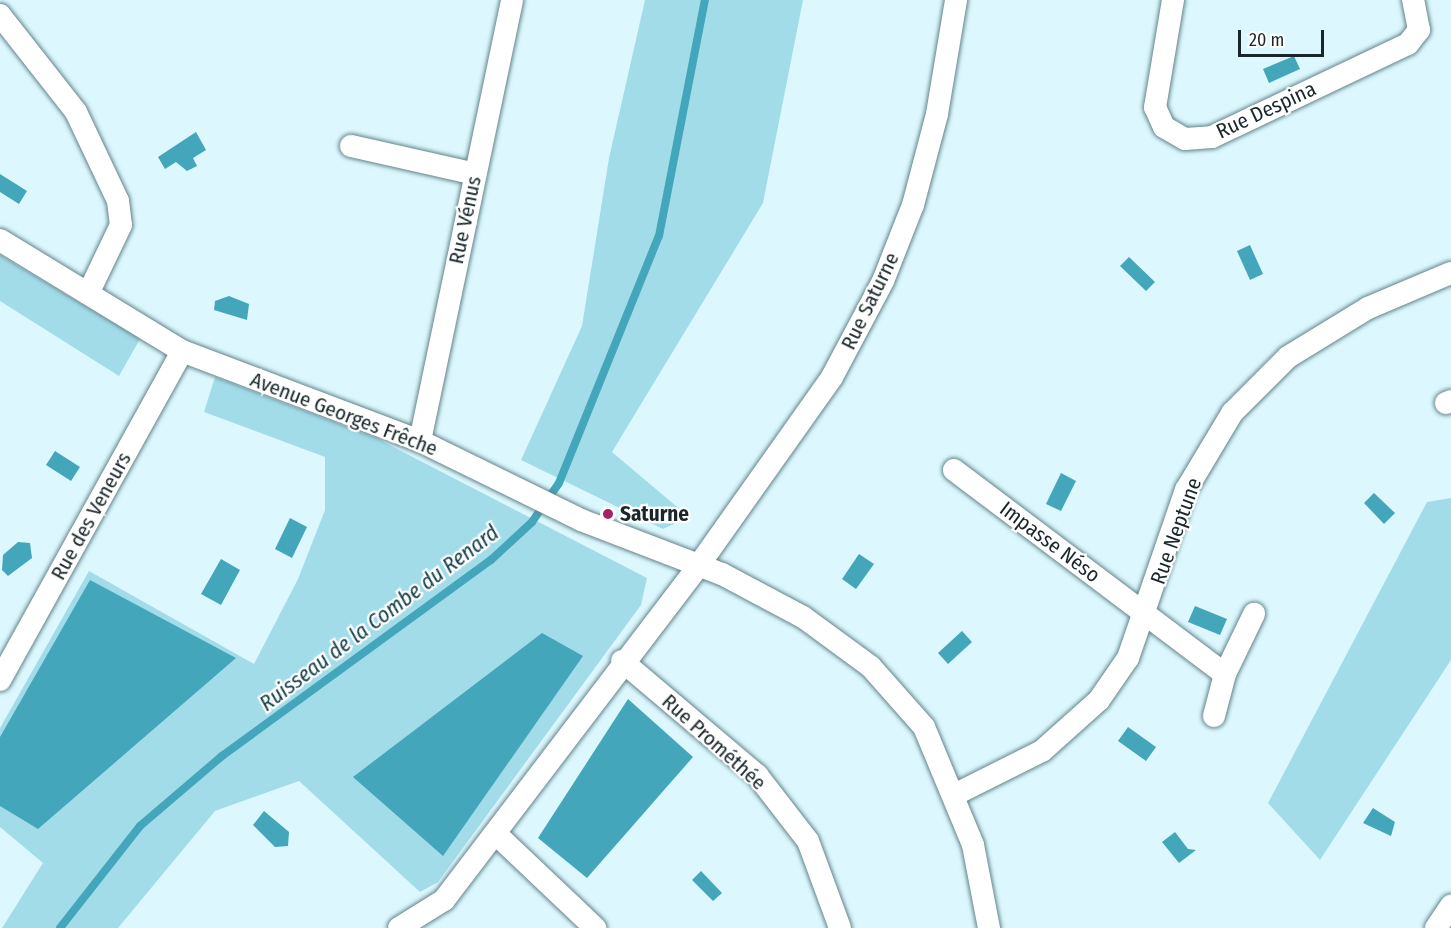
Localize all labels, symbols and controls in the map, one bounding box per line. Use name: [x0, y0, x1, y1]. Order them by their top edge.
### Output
scale bar: [1241, 18, 1326, 56]
text: 20 m: [1249, 29, 1284, 51]
street label: Rue Despina: [1212, 76, 1320, 144]
street label: Rue Vénus: [443, 174, 487, 266]
street label: Rue Saturne: [836, 248, 904, 354]
street label: Avenue Georges Frêche: [247, 367, 441, 461]
street label: Rue des Veneurs: [46, 448, 136, 584]
street label: Rue Neptune: [1145, 474, 1207, 588]
street label: Impasse Néso: [995, 496, 1105, 588]
place label: Saturne: [620, 501, 689, 527]
marker: Saturne: [601, 507, 615, 521]
water label: Ruisseau de la Combe du Renard: [254, 519, 504, 717]
street label: Rue Prométhée: [657, 689, 771, 795]

